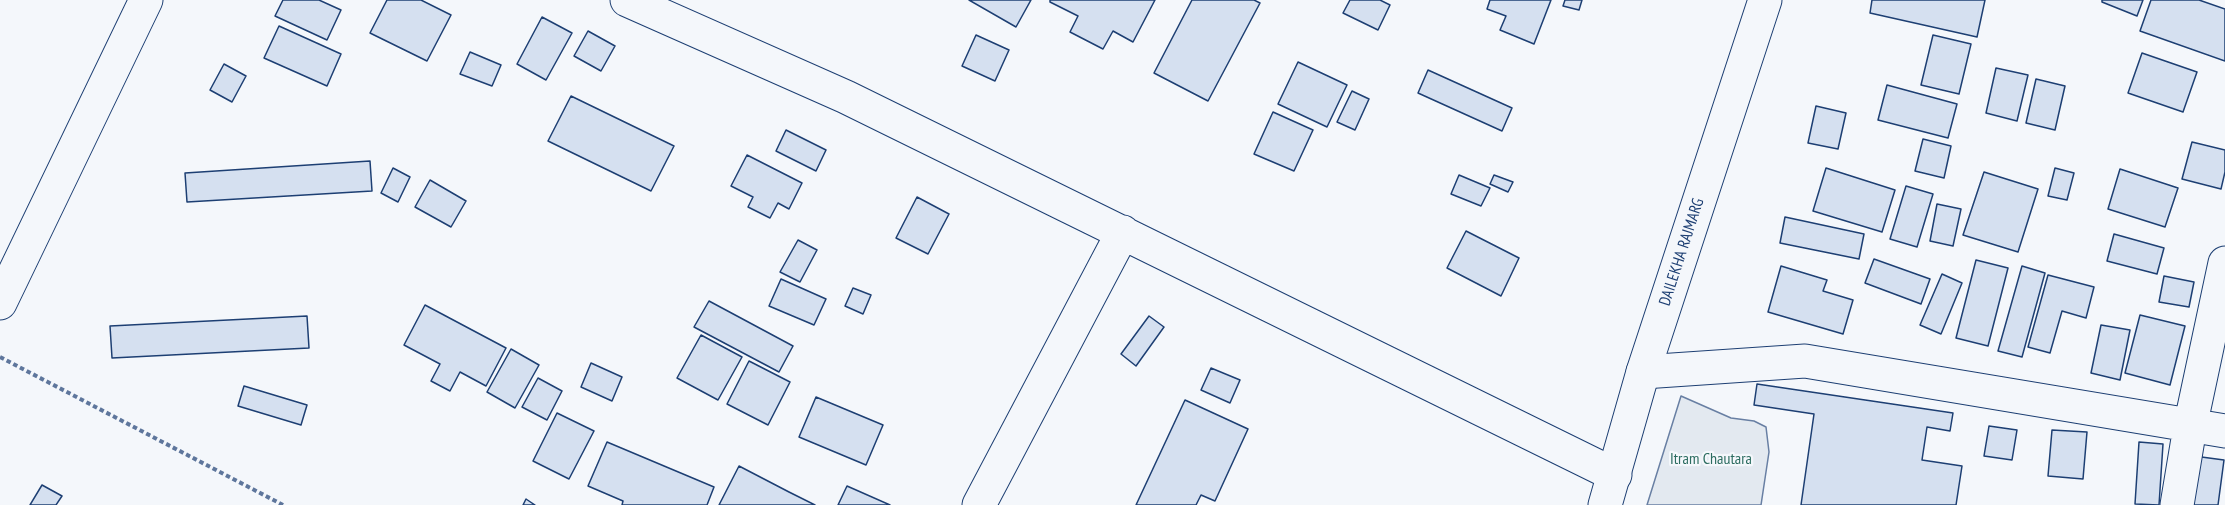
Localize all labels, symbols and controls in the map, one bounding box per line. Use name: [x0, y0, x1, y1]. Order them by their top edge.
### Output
street label: DAILEKHA RAJMARG: [1656, 196, 1708, 308]
park label: Itram Chautara: [1670, 449, 1752, 469]

